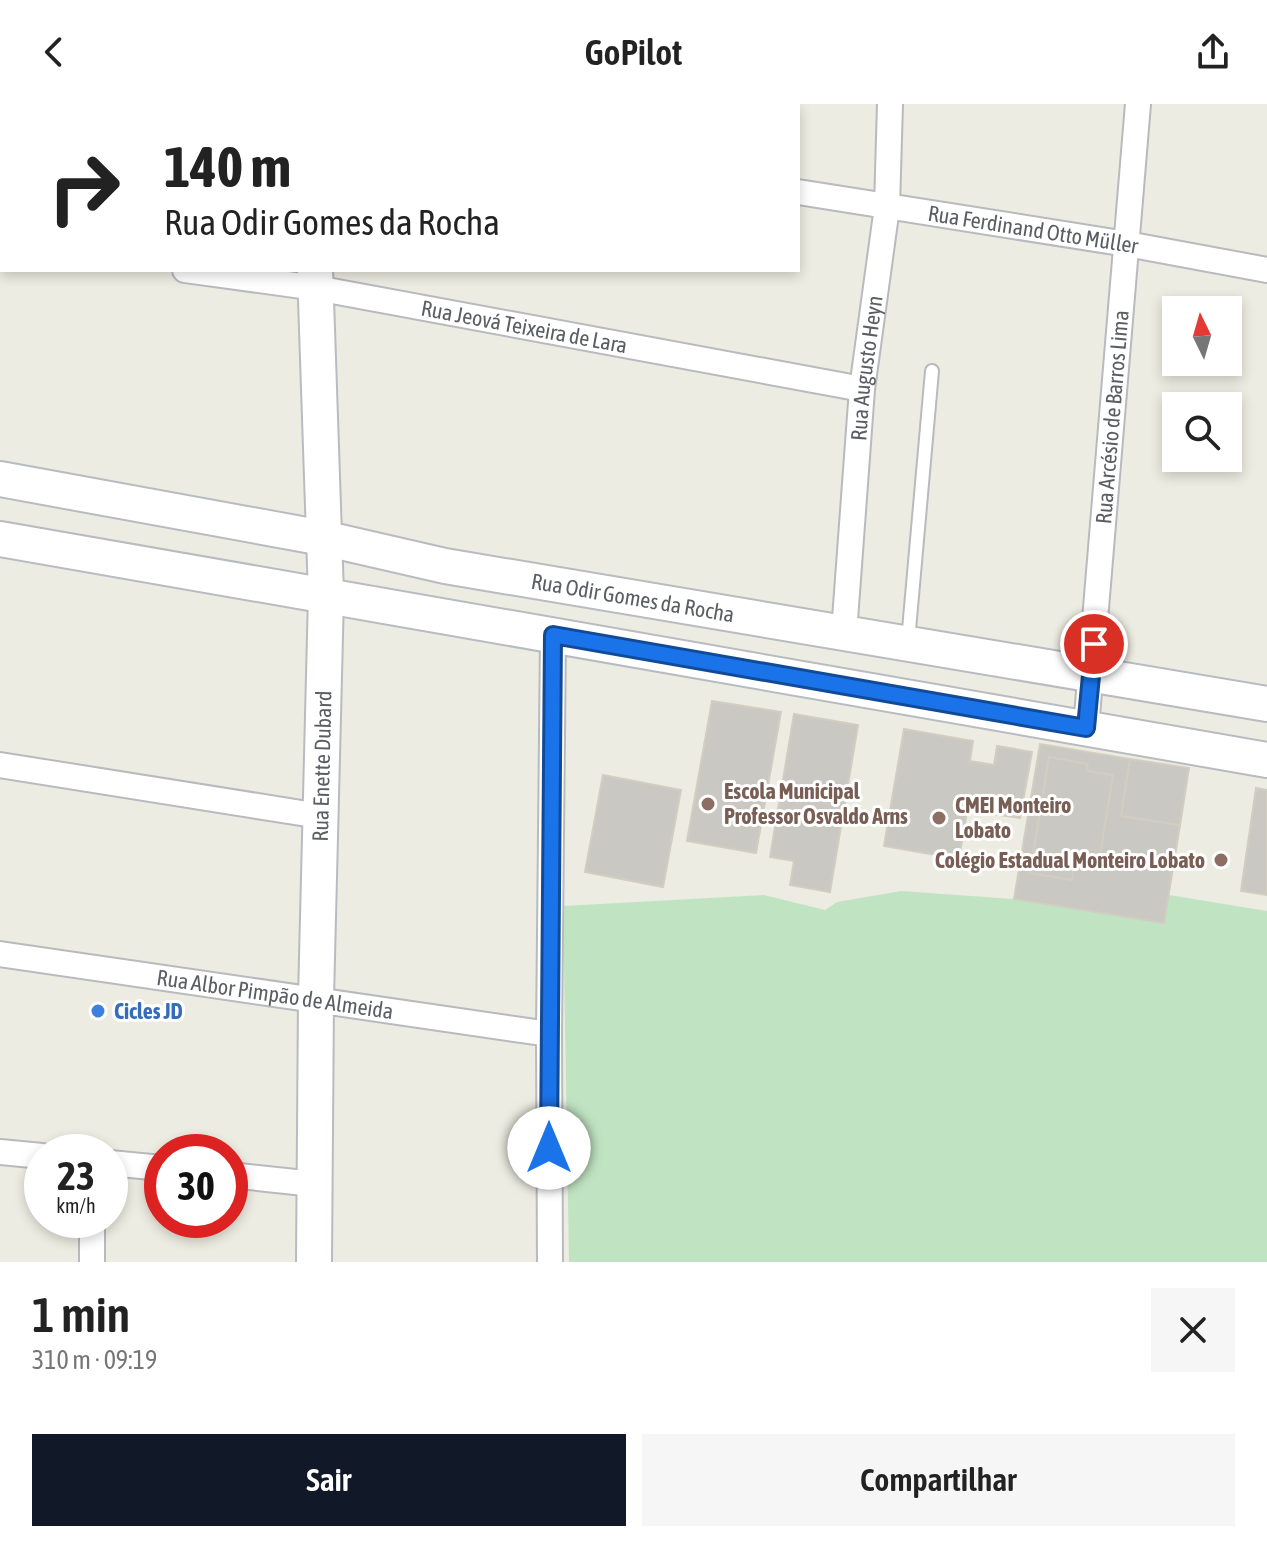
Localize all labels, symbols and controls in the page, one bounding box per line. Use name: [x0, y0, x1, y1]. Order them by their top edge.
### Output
icon: back: [32, 30, 76, 74]
icon: share: [1191, 30, 1235, 74]
text: GoPilot: [585, 31, 682, 73]
text: 140 m: [164, 135, 291, 199]
icon: right: [32, 136, 136, 240]
street label: Rua Ferdinand Otto Müller: [926, 200, 1141, 259]
text: Rua Odir Gomes da Rocha: [164, 201, 500, 243]
street label: Rua Augusto Heyn: [845, 294, 888, 441]
street label: Rua Jeová Teixeira de Lara: [419, 295, 629, 358]
north arrow: [1162, 296, 1242, 376]
map controls: [1162, 296, 1242, 472]
street label: Rua Arcésio de Barros Lima: [1090, 309, 1134, 525]
button: search: [1162, 392, 1242, 472]
street label: Rua Odir Gomes da Rocha: [529, 568, 736, 627]
pin: [1060, 610, 1128, 678]
icon: arrive: [1072, 622, 1116, 666]
street label: Rua Enette Dubard: [307, 690, 337, 842]
place label: Escola Municipal Professor Osvaldo Arns: [724, 778, 908, 829]
place label: CMEI Monteiro Lobato: [955, 792, 1071, 843]
marker: Escola Municipal Professor Osvaldo Arns: [699, 795, 717, 813]
marker: CMEI Monteiro Lobato: [930, 809, 948, 827]
place label: Colégio Estadual Monteiro Lobato: [935, 847, 1205, 873]
marker: Colégio Estadual Monteiro Lobato: [1212, 851, 1230, 869]
street label: Rua Albor Pimpão de Almeida: [155, 964, 395, 1024]
place label: Cicles JD: [114, 998, 183, 1024]
marker: Cicles JD: [89, 1002, 107, 1020]
position arrow: [507, 1106, 591, 1190]
speed limit sign: 30: [144, 1134, 248, 1238]
text: 23: [57, 1153, 95, 1198]
text: km/h: [56, 1194, 96, 1217]
text: 1 min: [32, 1287, 130, 1342]
button: close: [1151, 1288, 1235, 1372]
text: 310 m · 09:19: [32, 1345, 157, 1375]
button: Sair: [32, 1434, 626, 1526]
button: Compartilhar: [642, 1434, 1235, 1526]

